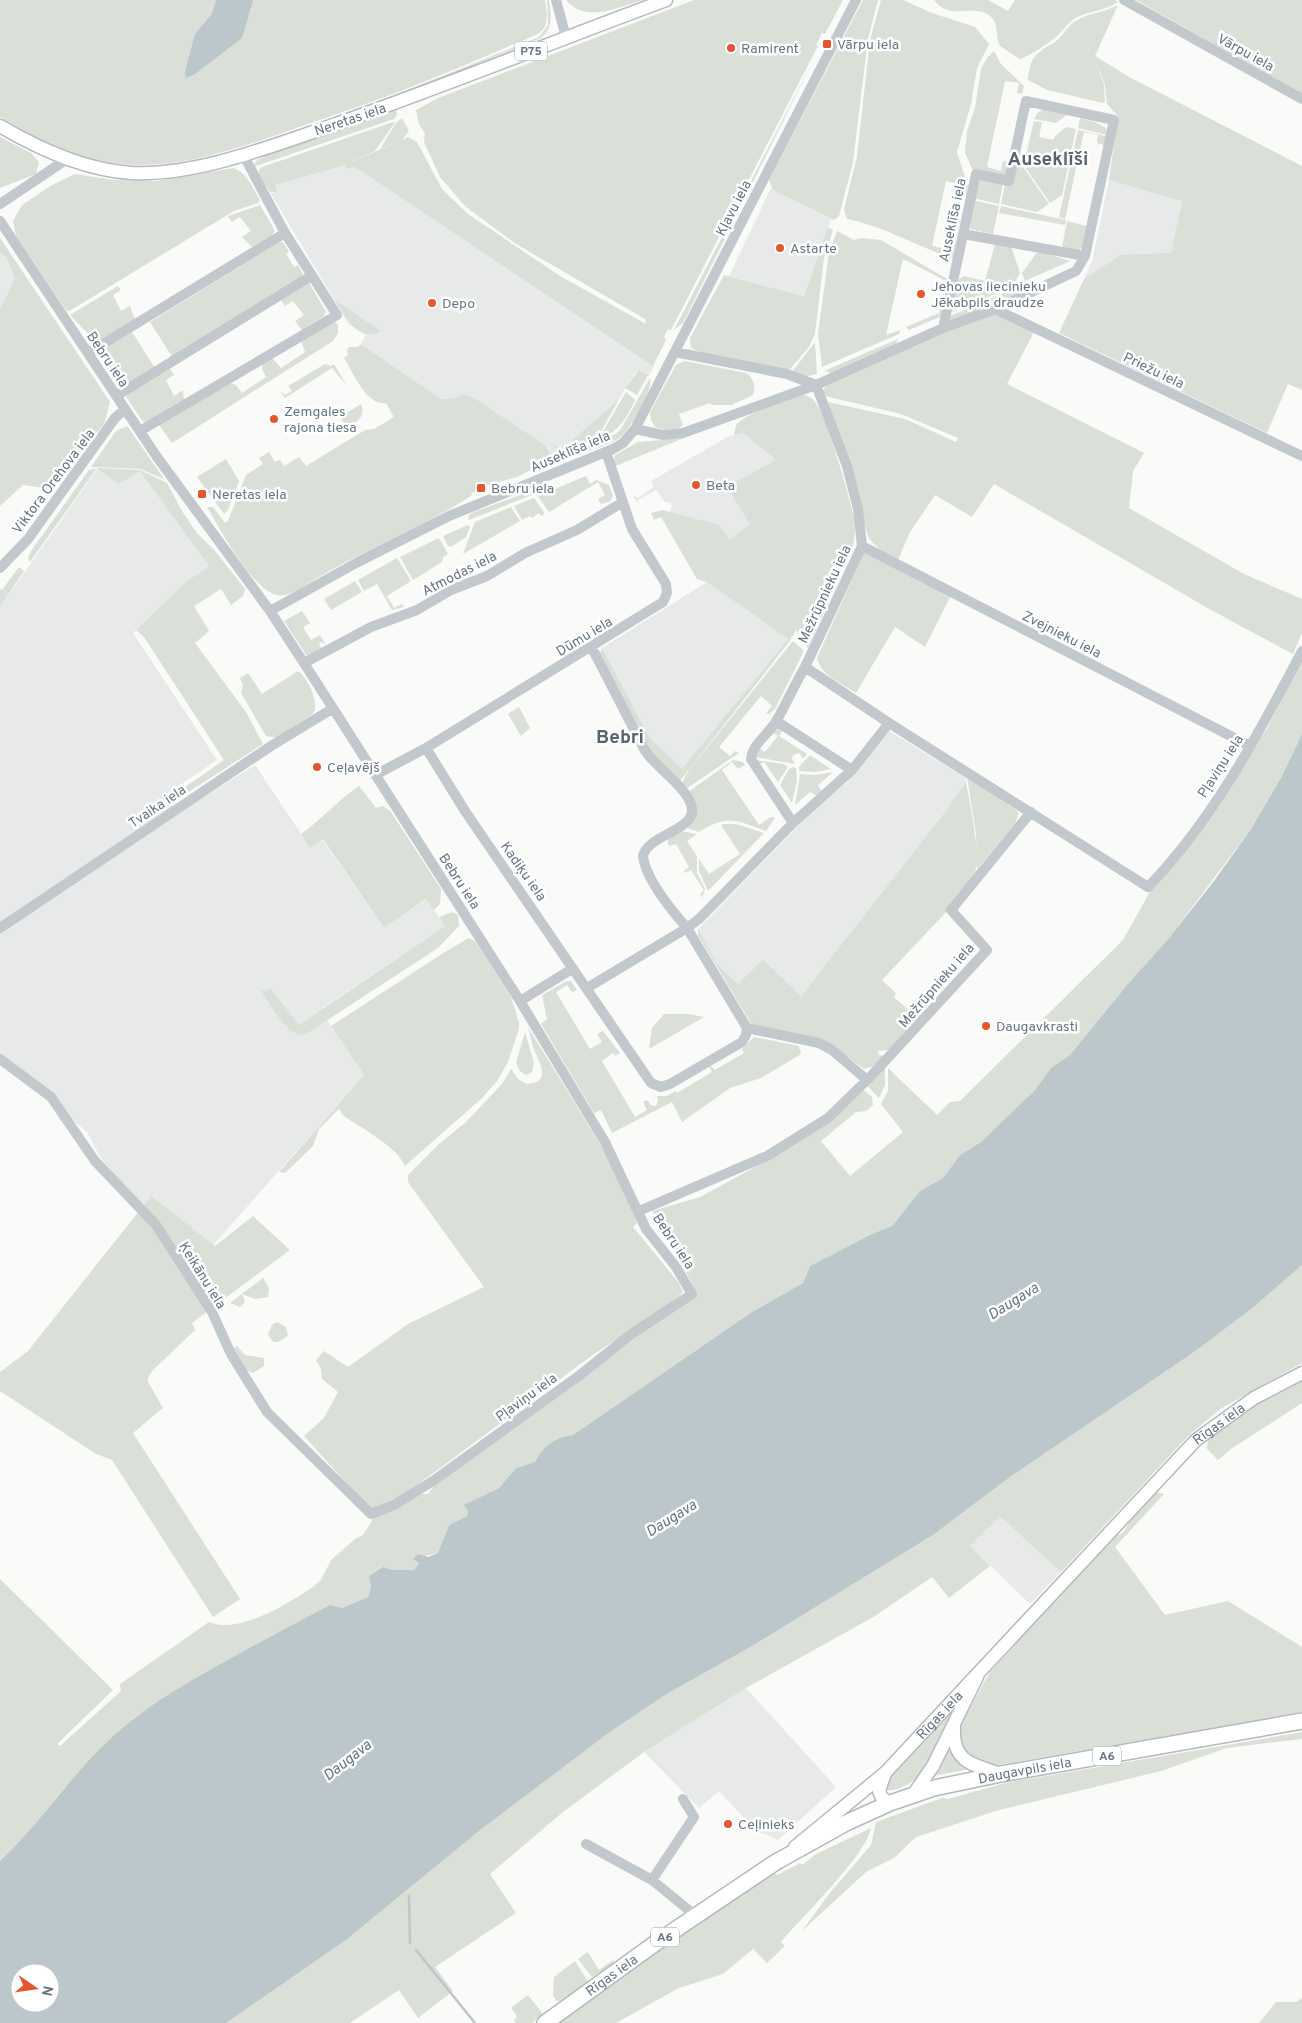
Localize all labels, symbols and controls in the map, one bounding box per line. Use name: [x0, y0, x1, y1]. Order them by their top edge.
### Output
street label: Vārpu iela: [1214, 31, 1277, 76]
place label: Vārpu iela: [837, 37, 899, 54]
marker: Vārpu iela: [821, 38, 833, 50]
road number: P75: [515, 41, 547, 60]
place label: Ramirent: [741, 41, 799, 58]
marker: Ramirent: [725, 42, 737, 54]
street label: Neretas iela: [312, 100, 389, 141]
district label: Auseklīši: [1008, 148, 1088, 172]
street label: Auseklīša iela: [936, 177, 971, 264]
street label: Kļavu iela: [713, 178, 756, 240]
place label: Astarte: [790, 241, 837, 258]
marker: Astarte: [774, 242, 786, 254]
place label: Jehovas liecinieku Jēkabpils draudze: [931, 279, 1046, 312]
marker: Jehovas liecinieku Jēkabpils draudze: [915, 288, 927, 300]
place label: Depo: [442, 296, 475, 313]
marker: Depo: [426, 297, 438, 309]
street label: Bebru iela: [82, 329, 131, 391]
street label: Priežu iela: [1120, 349, 1187, 393]
place label: Zemgales rajona tiesa: [284, 404, 357, 437]
marker: Zemgales rajona tiesa: [268, 413, 280, 425]
street label: Viktora Orehova iela: [9, 426, 99, 538]
street label: Auseklīša iela: [528, 428, 613, 477]
place label: Beta: [706, 478, 735, 495]
marker: Beta: [690, 479, 702, 491]
place label: Bebru iela: [491, 481, 554, 498]
marker: Bebru iela: [475, 482, 487, 494]
place label: Neretas iela: [212, 487, 287, 504]
marker: Neretas iela: [196, 488, 208, 500]
street label: Mežrūpnieku iela: [795, 543, 856, 646]
street label: Atmodas iela: [420, 548, 500, 600]
street label: Zvejnieku iela: [1019, 608, 1104, 663]
street label: Dūmu iela: [554, 614, 616, 661]
district label: Bebri: [596, 726, 644, 750]
street label: Pļaviņu iela: [1195, 732, 1248, 802]
place label: Ceļavējš: [327, 760, 380, 777]
marker: Ceļavējš: [311, 761, 323, 773]
street label: Tvaika iela: [126, 782, 190, 833]
street label: Kadiķu iela: [496, 839, 549, 905]
street label: Bebru iela: [434, 851, 483, 913]
street label: Mežrūpnieku iela: [896, 940, 978, 1032]
place label: Daugavkrasti: [996, 1019, 1078, 1036]
marker: Daugavkrasti: [980, 1020, 992, 1032]
street label: Bebru iela: [648, 1211, 697, 1273]
street label: Ķeikānu iela: [174, 1239, 229, 1312]
water label: Daugava: [985, 1279, 1043, 1325]
street label: Pļaviņu iela: [493, 1370, 561, 1426]
street label: Rīgas iela: [1190, 1400, 1249, 1449]
water label: Daugava: [643, 1496, 701, 1542]
street label: Rīgas iela: [914, 1688, 967, 1744]
water label: Daugava: [320, 1736, 376, 1786]
road number: A6: [1093, 1746, 1121, 1765]
street label: Daugavpils iela: [977, 1755, 1073, 1789]
place label: Ceļinieks: [738, 1817, 795, 1834]
marker: Ceļinieks: [722, 1818, 734, 1830]
road number: A6: [651, 1928, 679, 1946]
street label: Rīgas iela: [583, 1952, 642, 2001]
north arrow: [10, 1963, 60, 2013]
text: N: [37, 1984, 56, 1997]

